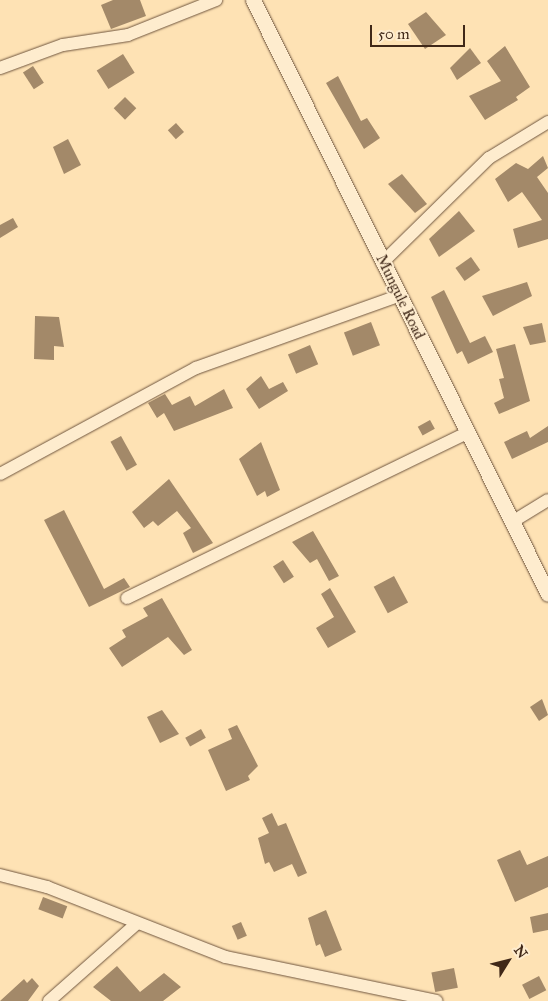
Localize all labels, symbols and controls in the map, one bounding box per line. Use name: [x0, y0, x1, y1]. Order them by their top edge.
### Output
scale bar: [373, 15, 468, 47]
text: 50 m: [378, 25, 410, 43]
street label: Mungule Road: [372, 252, 428, 342]
north arrow: [483, 936, 533, 986]
text: N: [510, 942, 531, 962]

